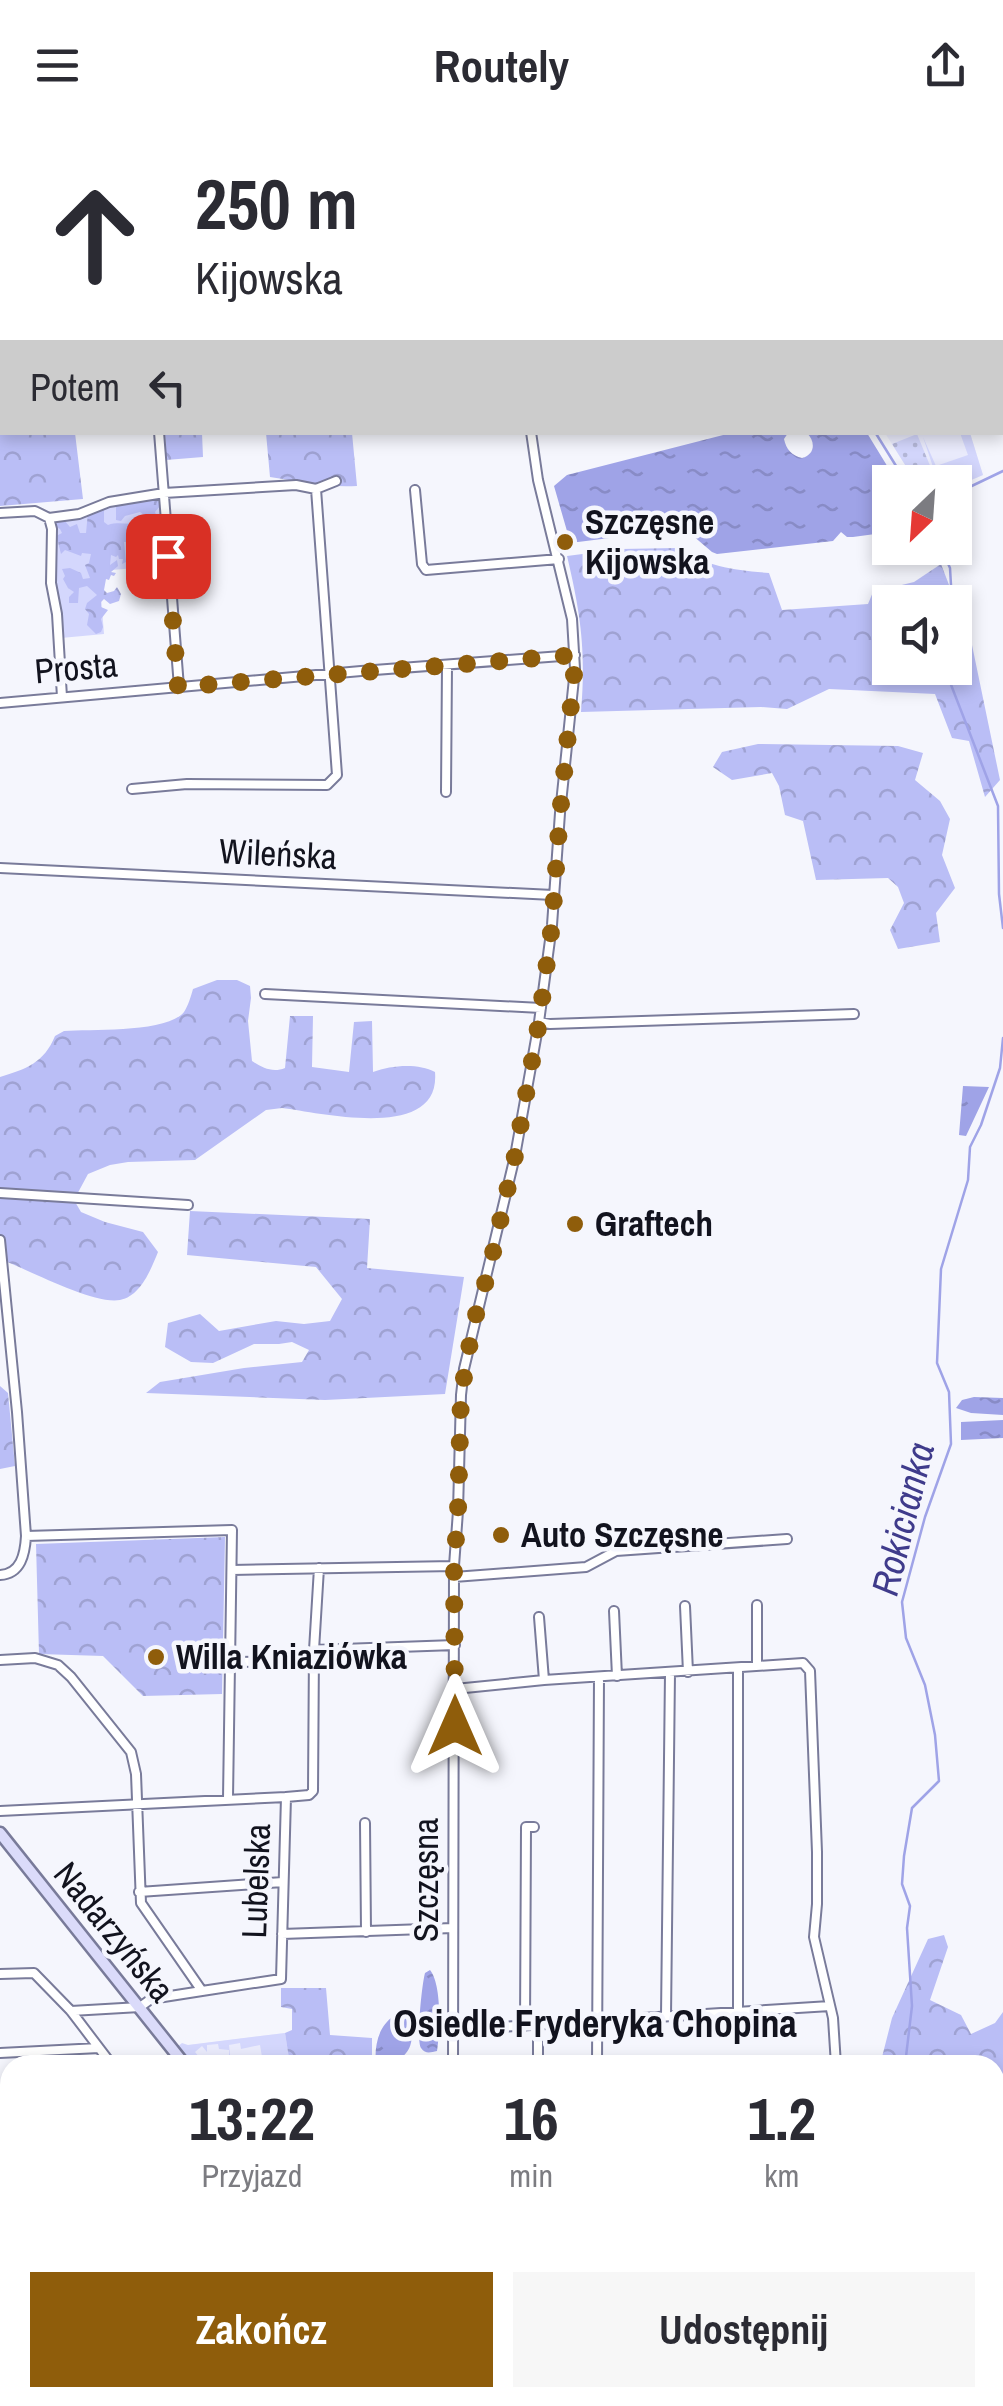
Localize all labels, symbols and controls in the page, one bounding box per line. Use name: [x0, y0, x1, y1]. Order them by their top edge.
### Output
text: Routely: [434, 35, 569, 96]
icon: menu: [30, 38, 85, 93]
icon: share: [918, 38, 973, 93]
text: 250 m: [195, 157, 358, 251]
icon: ahead: [30, 170, 160, 300]
text: Kijowska: [195, 247, 343, 308]
icon: left: [140, 360, 195, 415]
text: Potem: [30, 362, 120, 413]
north arrow: [872, 465, 972, 565]
map controls: [872, 465, 972, 685]
place label: Szczęsne Kijowska: [585, 498, 714, 585]
pin: [126, 514, 211, 599]
icon: arrive: [141, 529, 196, 584]
marker: Szczęsne Kijowska: [554, 531, 576, 553]
button: sound: [872, 585, 972, 685]
street label: Prosta: [33, 640, 119, 695]
street label: Wileńska: [218, 827, 338, 880]
place label: Graftech: [595, 1200, 713, 1247]
marker: Graftech: [564, 1213, 586, 1235]
water label: Rokicianka: [859, 1437, 946, 1601]
place label: Auto Szczęsne: [521, 1511, 724, 1558]
marker: Auto Szczęsne: [490, 1524, 512, 1546]
place label: Willa Kniaziówka: [176, 1633, 407, 1680]
marker: Willa Kniaziówka: [145, 1646, 167, 1668]
position arrow: [403, 1674, 507, 1778]
street label: Szczęsna: [402, 1818, 449, 1942]
street label: Lubelska: [230, 1823, 281, 1939]
street label: Nadarzyńska: [43, 1852, 185, 2012]
district label: Osiedle Fryderyka Chopina: [393, 1998, 797, 2049]
text: 13:22: [189, 2078, 315, 2159]
text: 16: [504, 2078, 559, 2159]
text: 1.2: [748, 2078, 816, 2159]
text: Przyjazd: [202, 2154, 302, 2197]
text: min: [509, 2154, 553, 2197]
text: km: [764, 2154, 799, 2197]
button: Zakończ: [30, 2272, 493, 2387]
button: Udostępnij: [513, 2272, 975, 2387]

